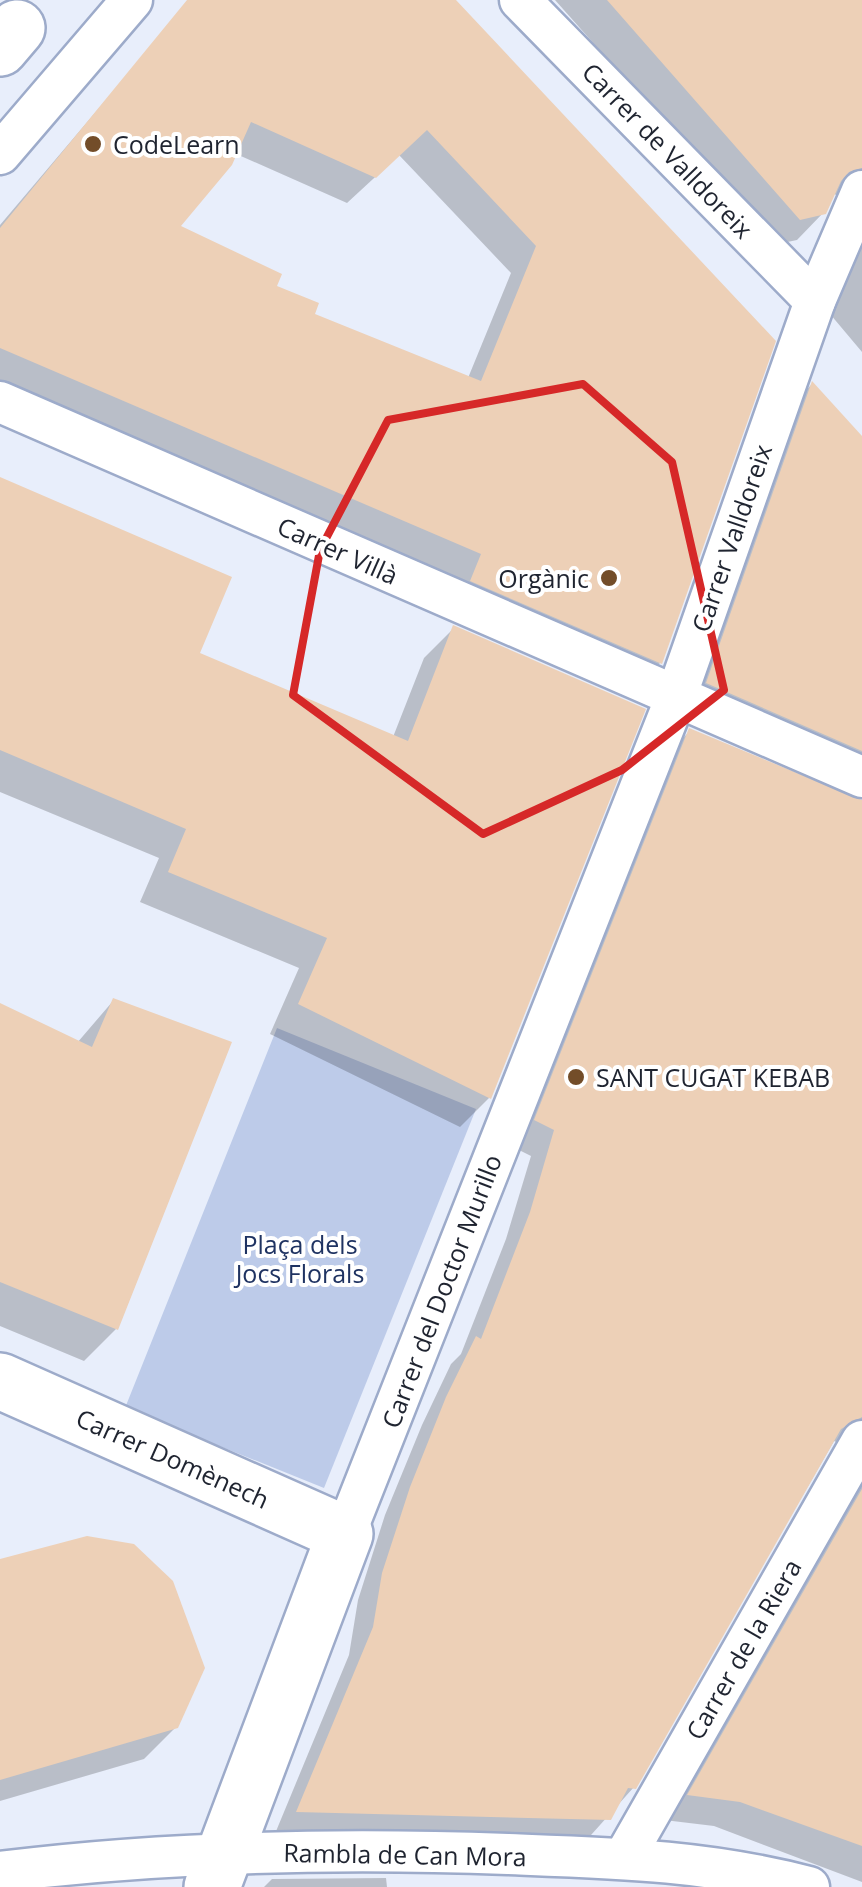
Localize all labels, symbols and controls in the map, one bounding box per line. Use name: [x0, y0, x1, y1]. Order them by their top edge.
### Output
street label: Carrer de Valldoreix: [575, 55, 761, 245]
place label: CodeLearn: [113, 127, 240, 161]
marker: CodeLearn: [82, 133, 104, 155]
street label: Carrer Valldoreix: [683, 440, 779, 636]
street label: Carrer Villà: [272, 508, 404, 592]
place label: Orgànic: [498, 561, 589, 595]
marker: Orgànic: [598, 567, 620, 589]
place label: SANT CUGAT KEBAB: [596, 1060, 830, 1094]
marker: SANT CUGAT KEBAB: [565, 1066, 587, 1088]
street label: Carrer del Doctor Murillo: [373, 1149, 509, 1433]
park label: Plaça dels Jocs Florals: [234, 1227, 364, 1290]
street label: Carrer Domènech: [71, 1400, 275, 1516]
street label: Carrer de la Riera: [677, 1552, 809, 1746]
street label: Rambla de Can Mora: [283, 1835, 527, 1873]

